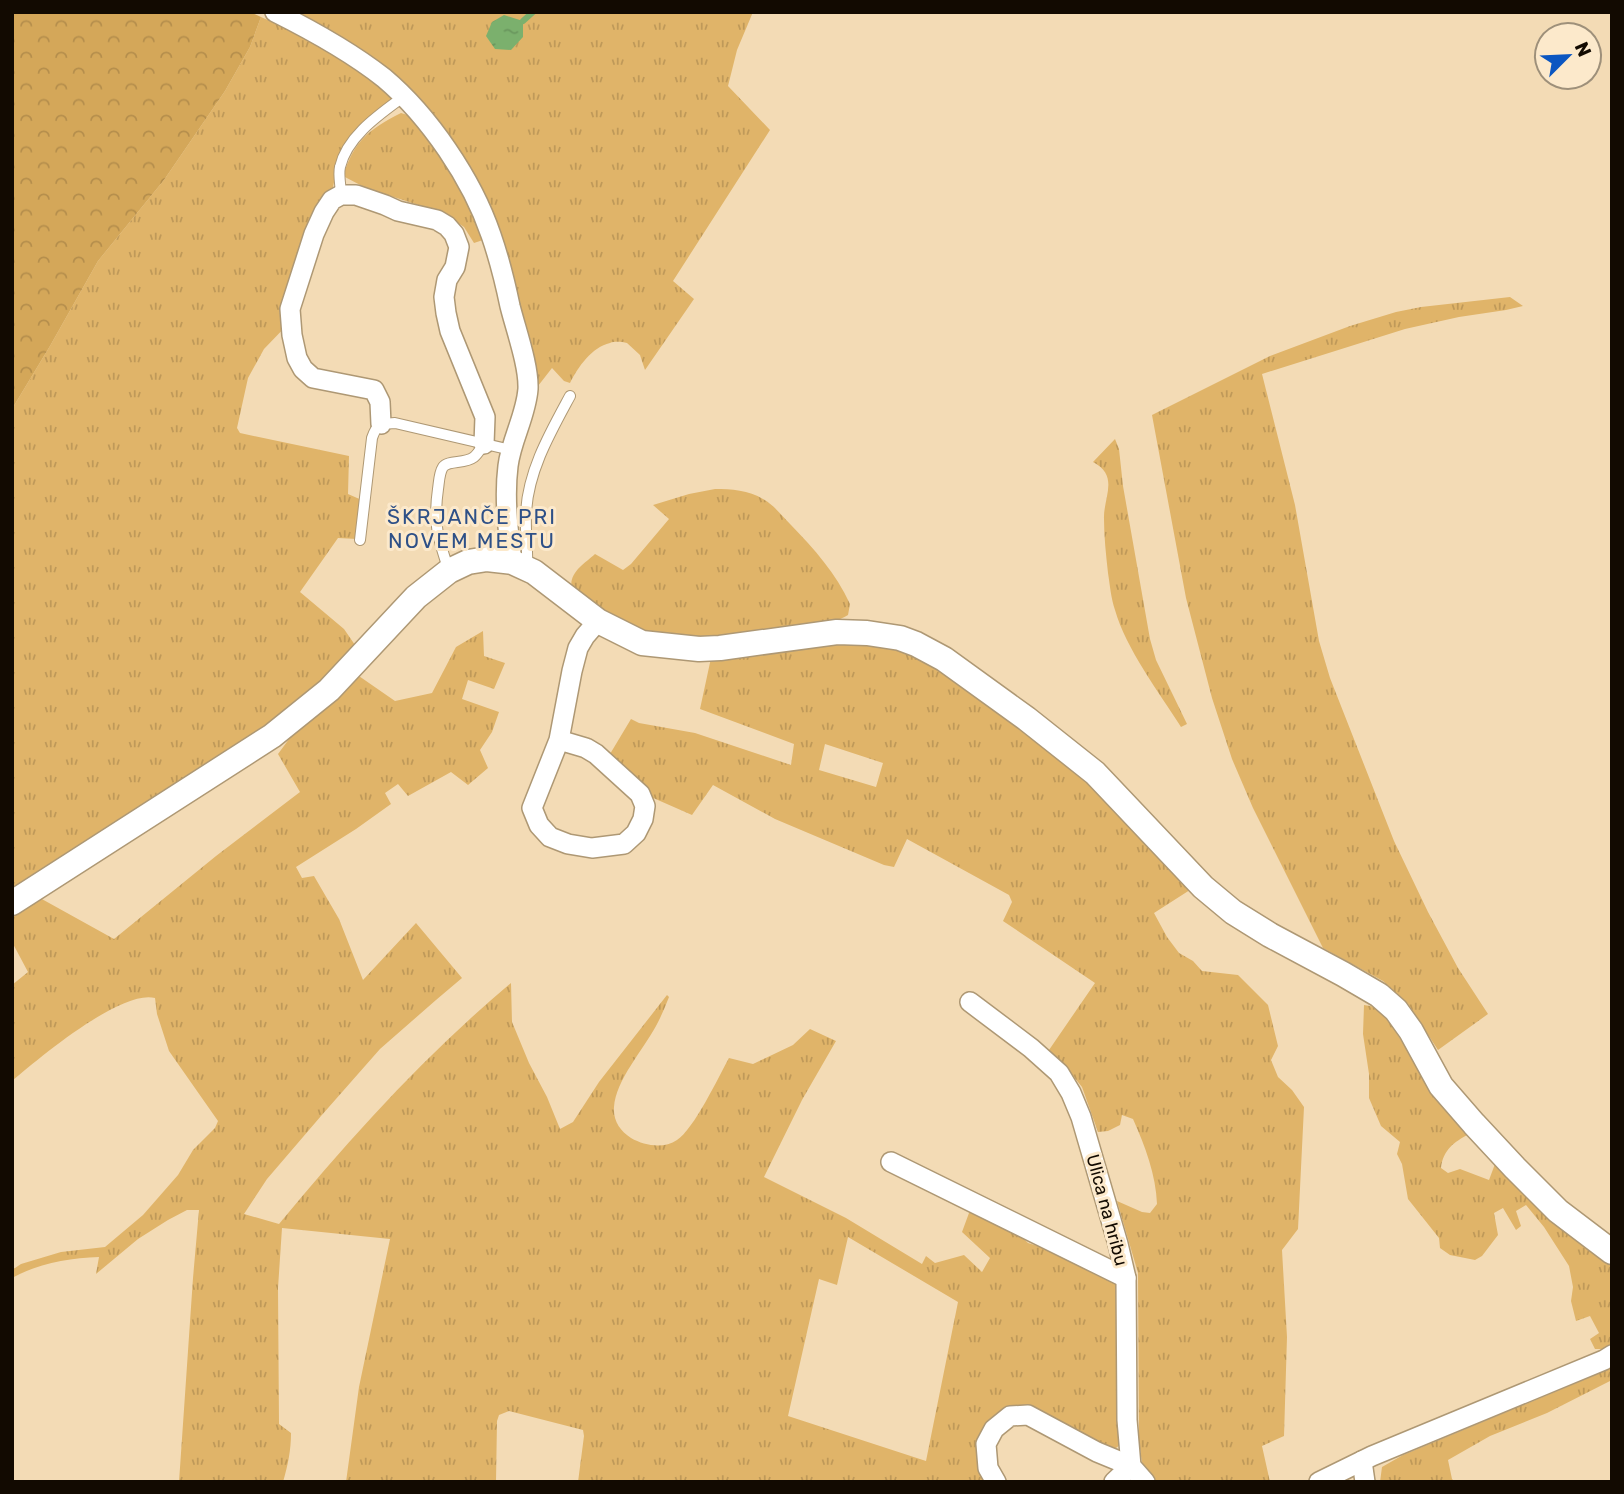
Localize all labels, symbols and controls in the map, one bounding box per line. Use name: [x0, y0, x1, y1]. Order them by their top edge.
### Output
north arrow: [1533, 21, 1603, 91]
text: N: [1570, 38, 1596, 60]
district label: ŠKRJANČE PRI NOVEM MESTU: [387, 504, 557, 553]
street label: Ulica na hribu: [1082, 1152, 1132, 1268]

